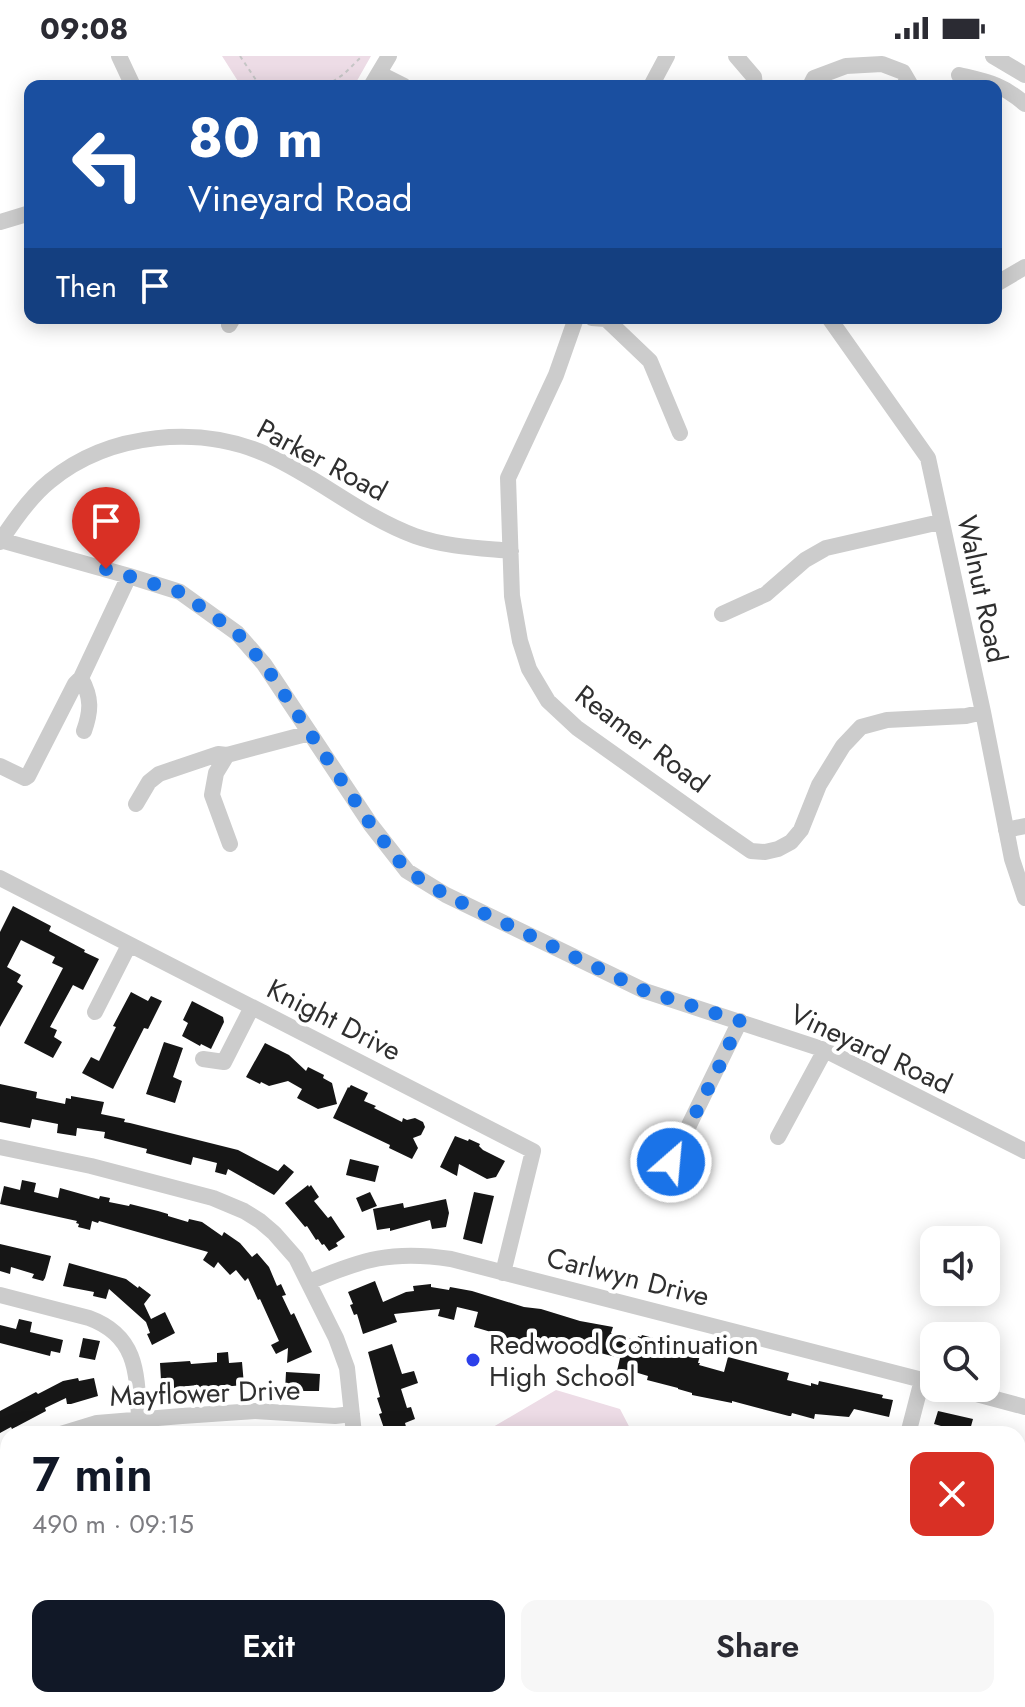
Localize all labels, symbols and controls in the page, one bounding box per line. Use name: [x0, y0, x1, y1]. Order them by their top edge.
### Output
text: 09:08: [40, 7, 128, 50]
text: 80 m: [188, 97, 323, 178]
icon: left: [56, 112, 160, 216]
text: Vineyard Road: [188, 172, 413, 224]
icon: arrive: [133, 264, 177, 308]
text: Then: [56, 265, 117, 308]
street label: Parker Road: [250, 408, 394, 512]
pin: [72, 487, 140, 569]
icon: arrive: [84, 499, 128, 543]
street label: Walnut Road: [946, 511, 1018, 667]
street label: Reamer Road: [566, 675, 718, 803]
street label: Knight Drive: [260, 969, 408, 1071]
street label: Vineyard Road: [783, 994, 959, 1104]
position arrow: [629, 1120, 713, 1204]
map controls: [920, 1226, 1000, 1402]
button: sound: [920, 1226, 1000, 1306]
street label: Carlwyn Drive: [542, 1237, 714, 1317]
button: search: [920, 1322, 1000, 1402]
place label: Redwood Continuation High School: [489, 1324, 759, 1397]
marker: Redwood Continuation High School: [464, 1351, 482, 1369]
street label: Mayflower Drive: [109, 1369, 301, 1417]
text: 7 min: [32, 1440, 153, 1509]
button: close: [910, 1452, 994, 1536]
text: 490 m · 09:15: [32, 1505, 194, 1543]
button: Exit: [32, 1600, 505, 1692]
button: Share: [521, 1600, 994, 1692]

